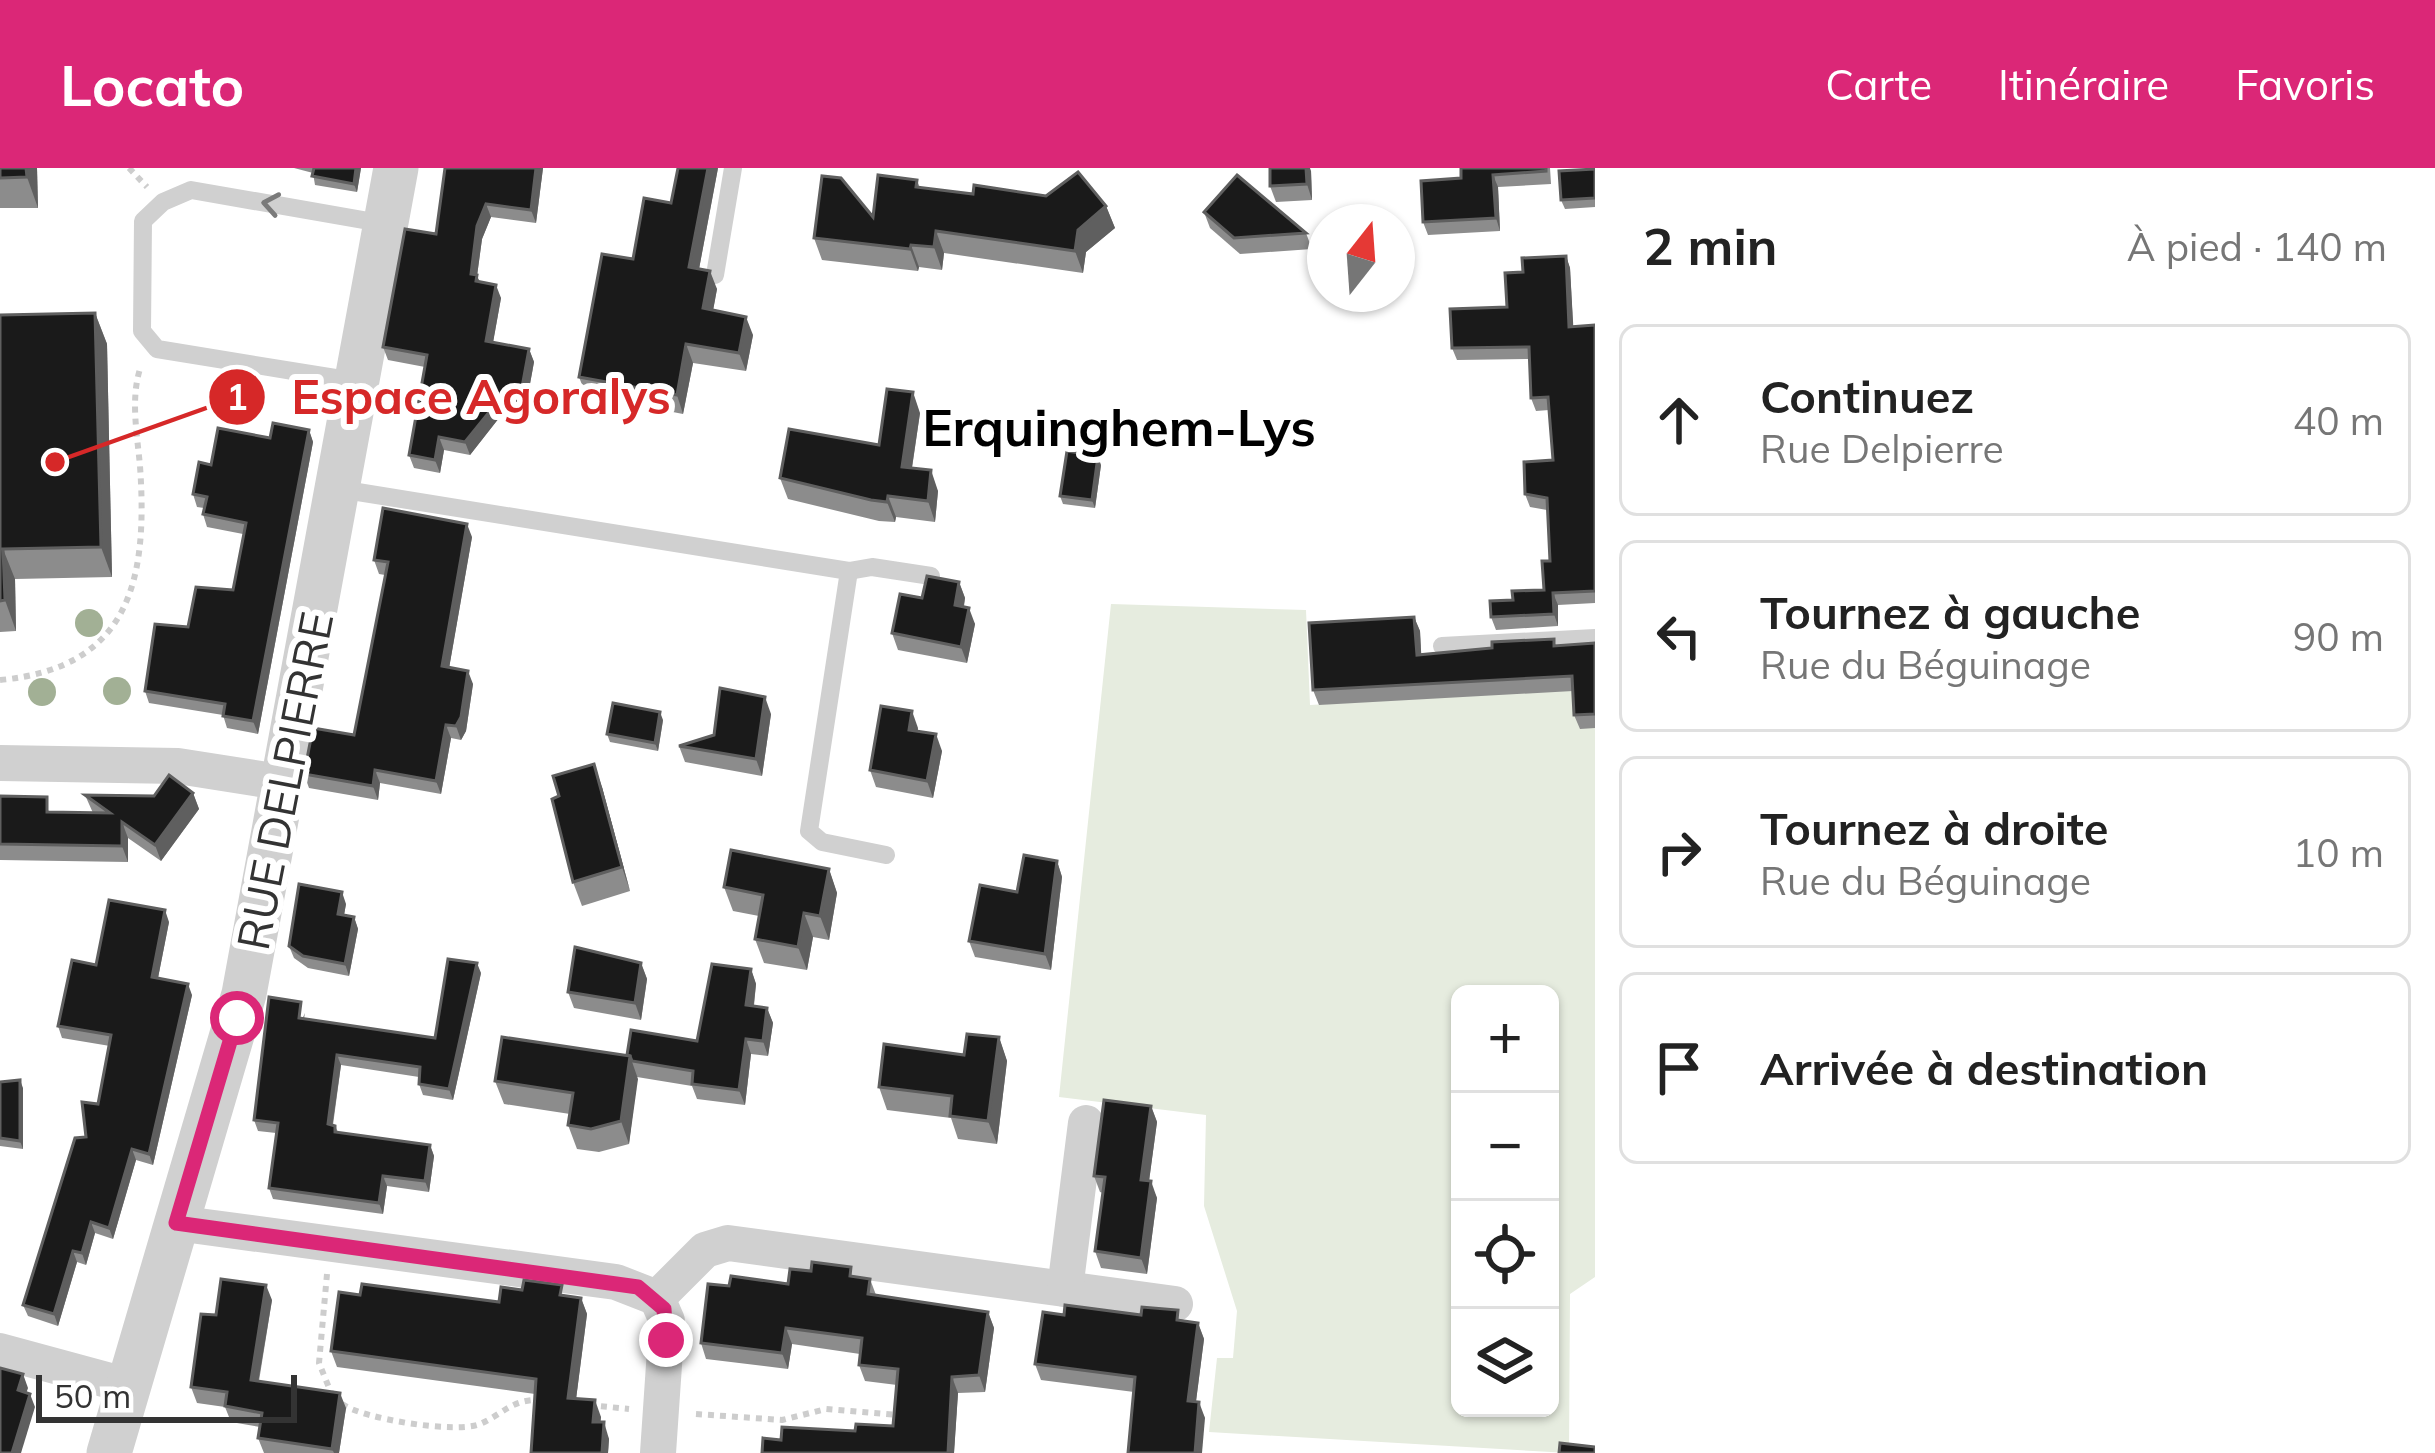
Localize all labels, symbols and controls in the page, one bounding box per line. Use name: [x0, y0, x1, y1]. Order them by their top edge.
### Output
text: Locato: [60, 49, 244, 120]
text: Carte: [1825, 58, 1932, 111]
text: Itinéraire: [1998, 58, 2169, 111]
text: Favoris: [2235, 58, 2375, 111]
one-way arrow: [261, 192, 281, 217]
north arrow: [1307, 204, 1415, 312]
text: 2 min: [1643, 214, 1778, 278]
text: À pied · 140 m: [2127, 222, 2387, 271]
callout: Espace Agoralys: [207, 355, 695, 439]
text: Espace Agoralys: [291, 366, 671, 426]
text: Continuez: [1760, 368, 1974, 424]
text: 1: [226, 374, 248, 419]
icon: ahead: [1646, 387, 1712, 453]
district label: Erquinghem-Lys: [922, 395, 1316, 459]
text: 40 m: [2293, 396, 2384, 445]
text: Rue Delpierre: [1760, 424, 2004, 473]
text: Tournez à gauche: [1760, 584, 2140, 640]
icon: left: [1646, 603, 1712, 669]
street label: RUE DELPIERRE: [224, 607, 344, 954]
text: 90 m: [2293, 612, 2384, 661]
text: Rue du Béguinage: [1760, 640, 2091, 689]
text: Tournez à droite: [1760, 800, 2108, 856]
icon: right: [1646, 819, 1712, 885]
text: 10 m: [2293, 828, 2384, 877]
text: Rue du Béguinage: [1760, 856, 2091, 905]
map controls: [1451, 985, 1559, 1417]
button: +: [1451, 985, 1559, 1093]
route start: [210, 991, 264, 1045]
icon: arrive: [1646, 1035, 1712, 1101]
text: Arrivée à destination: [1760, 1040, 2208, 1096]
button: −: [1451, 1093, 1559, 1201]
button: locate: [1451, 1201, 1559, 1309]
button: layers: [1451, 1309, 1559, 1417]
route end: [639, 1313, 693, 1367]
scale bar: [36, 1369, 297, 1422]
text: 50 m: [54, 1375, 131, 1416]

